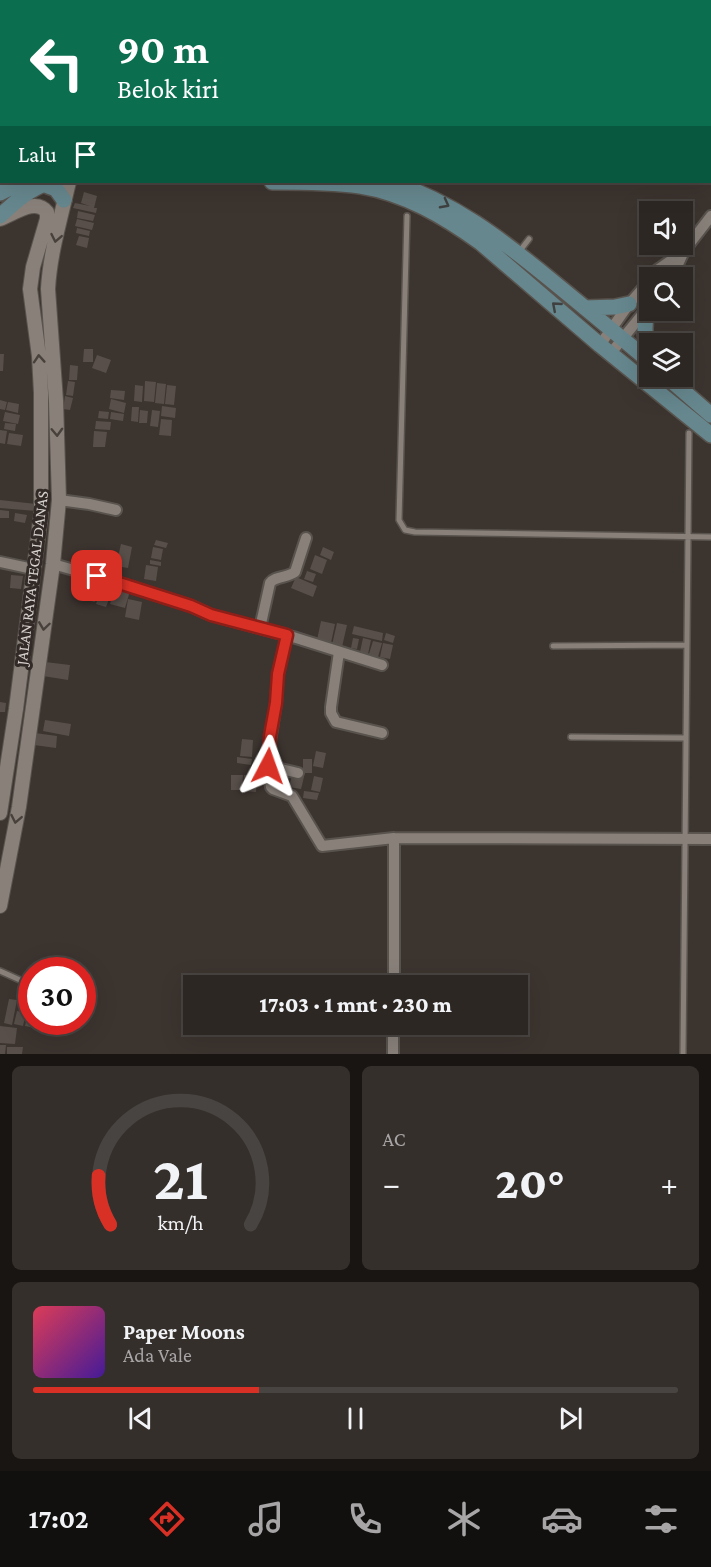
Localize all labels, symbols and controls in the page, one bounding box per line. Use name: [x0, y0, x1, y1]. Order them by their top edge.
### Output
icon: left: [18, 24, 96, 102]
text: 90 m: [117, 25, 209, 72]
text: Belok kiri: [117, 74, 219, 104]
icon: arrive: [69, 138, 102, 171]
text: Lalu: [18, 142, 57, 167]
one-way arrow: [439, 197, 449, 208]
map controls: [639, 201, 693, 387]
button: sound: [639, 201, 693, 255]
one-way arrow: [50, 233, 63, 243]
button: search: [639, 267, 693, 321]
one-way arrow: [552, 302, 563, 313]
button: layers: [639, 333, 693, 387]
one-way arrow: [32, 354, 45, 363]
one-way arrow: [51, 428, 64, 437]
street label: JALAN RAYA TEGAL DANAS: [13, 490, 52, 668]
pin: [71, 550, 122, 601]
icon: arrive: [80, 559, 113, 592]
one-way arrow: [38, 622, 50, 631]
position arrow: [236, 734, 300, 798]
one-way arrow: [10, 814, 23, 824]
speed limit sign: 30: [18, 957, 96, 1035]
text: 17:03 · 1 mnt · 230 m: [259, 992, 452, 1017]
text: AC: [383, 1128, 406, 1150]
text: 21: [153, 1143, 208, 1212]
text: 20°: [495, 1158, 565, 1208]
text: −: [383, 1165, 400, 1202]
text: +: [661, 1165, 678, 1202]
text: km/h: [158, 1211, 204, 1235]
text: Paper Moons: [123, 1319, 245, 1344]
text: Ada Vale: [123, 1344, 192, 1366]
icon: previous: [124, 1402, 157, 1435]
icon: pause: [339, 1402, 372, 1435]
icon: next: [554, 1402, 587, 1435]
icon: directions: [146, 1498, 188, 1540]
icon: music: [245, 1498, 287, 1540]
icon: phone: [344, 1498, 386, 1540]
icon: climate: [443, 1498, 485, 1540]
icon: car: [541, 1498, 583, 1540]
icon: filters: [640, 1498, 682, 1540]
text: 17:02: [28, 1504, 89, 1534]

